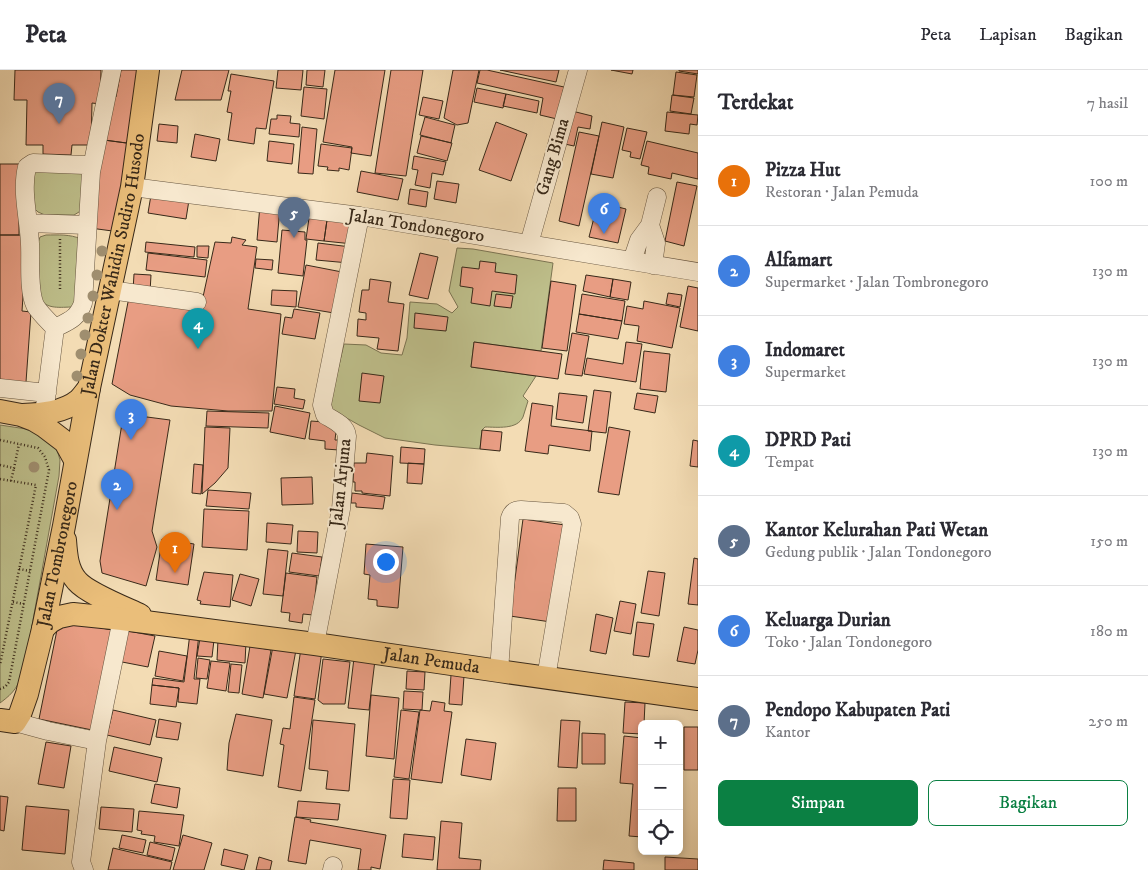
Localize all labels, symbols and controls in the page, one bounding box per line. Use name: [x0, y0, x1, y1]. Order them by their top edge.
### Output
text: Peta: [25, 20, 66, 50]
text: Peta: [920, 24, 951, 46]
text: Lapisan: [979, 24, 1037, 46]
text: Bagikan: [1065, 24, 1123, 46]
pin: 7: [43, 83, 75, 124]
text: Terdekat: [718, 90, 793, 116]
text: 7 hasil: [1087, 93, 1128, 113]
street label: Gang Bima: [531, 115, 575, 198]
street label: Jalan Dokter Wahidin Sudiro Husodo: [76, 132, 150, 399]
text: Pizza Hut: [765, 159, 840, 182]
text: 1: [731, 171, 737, 191]
text: 100 m: [1090, 171, 1128, 191]
text: Restoran · Jalan Pemuda: [765, 182, 919, 202]
pin: 6: [588, 193, 620, 234]
pin: 5: [278, 197, 310, 238]
street label: Jalan Tondonegoro: [344, 204, 486, 248]
text: Alfamart: [765, 249, 832, 272]
text: 2: [730, 261, 738, 281]
text: 130 m: [1092, 261, 1128, 281]
text: Supermarket · Jalan Tombronegoro: [765, 272, 988, 292]
pin: 4: [182, 308, 214, 349]
text: Indomaret: [765, 339, 845, 362]
text: 3: [731, 351, 737, 371]
text: 130 m: [1092, 351, 1128, 371]
text: Supermarket: [765, 362, 846, 382]
pin: 3: [115, 399, 147, 440]
text: DPRD Pati: [765, 429, 851, 452]
street label: Jalan Arjuna: [325, 437, 357, 530]
text: 4: [729, 441, 739, 461]
text: 130 m: [1092, 441, 1128, 461]
text: Tempat: [765, 452, 814, 472]
pin: 2: [101, 469, 133, 510]
street label: Jalan Tombronegoro: [32, 479, 83, 631]
text: Kantor Kelurahan Pati Wetan: [765, 519, 988, 542]
text: 5: [730, 531, 738, 551]
text: 150 m: [1090, 531, 1128, 551]
pin: 1: [159, 532, 191, 573]
text: Gedung publik · Jalan Tondonegoro: [765, 542, 992, 562]
your location: [373, 549, 399, 575]
text: Keluarga Durian: [765, 609, 891, 632]
text: 6: [730, 621, 738, 641]
text: 180 m: [1090, 621, 1128, 641]
text: Toko · Jalan Tondonegoro: [765, 632, 932, 652]
street label: Jalan Pemuda: [380, 643, 481, 679]
text: Pendopo Kabupaten Pati: [765, 699, 950, 722]
text: 7: [730, 711, 738, 731]
text: 250 m: [1088, 711, 1128, 731]
map controls: [638, 720, 683, 855]
button: +: [638, 720, 683, 765]
text: Kantor: [765, 722, 810, 742]
button: −: [638, 765, 683, 810]
button: Simpan: [718, 780, 918, 826]
button: Bagikan: [928, 780, 1128, 826]
button: locate: [638, 810, 683, 855]

